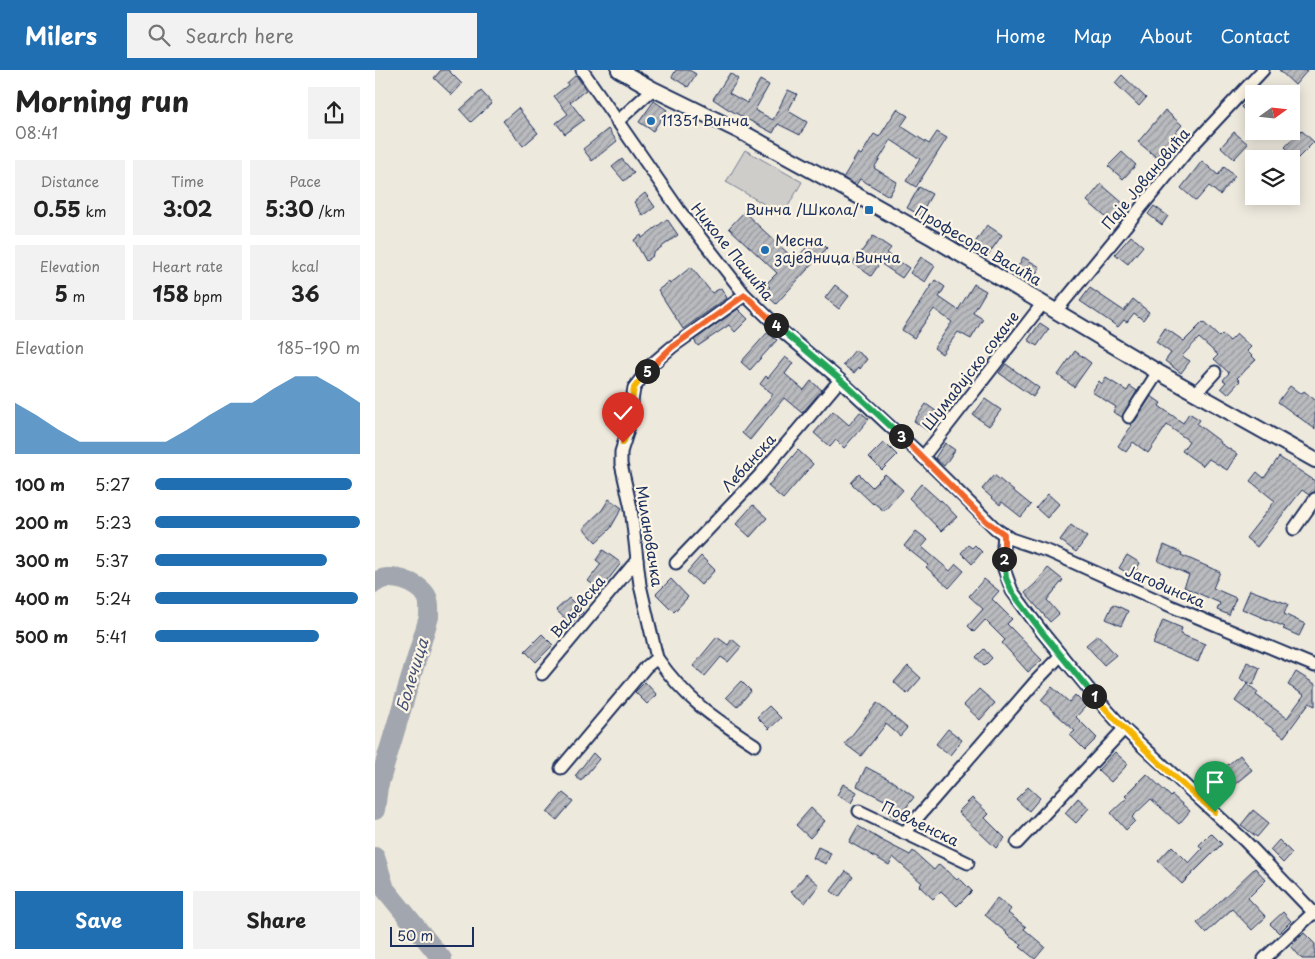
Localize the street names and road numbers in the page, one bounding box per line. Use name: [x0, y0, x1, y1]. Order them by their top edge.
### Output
street label: Паје Јовановића: [1095, 122, 1195, 234]
street label: Николе Пашића: [686, 197, 780, 305]
street label: Професора Васића: [911, 199, 1047, 291]
street label: Шумадијско сокаче: [916, 305, 1024, 435]
street label: Лебанска: [715, 427, 781, 496]
street label: Милановачка: [631, 484, 670, 589]
street label: Јагодинска: [1122, 558, 1210, 613]
street label: Ваљевска: [544, 569, 610, 642]
street label: Повљенска: [878, 794, 964, 852]

